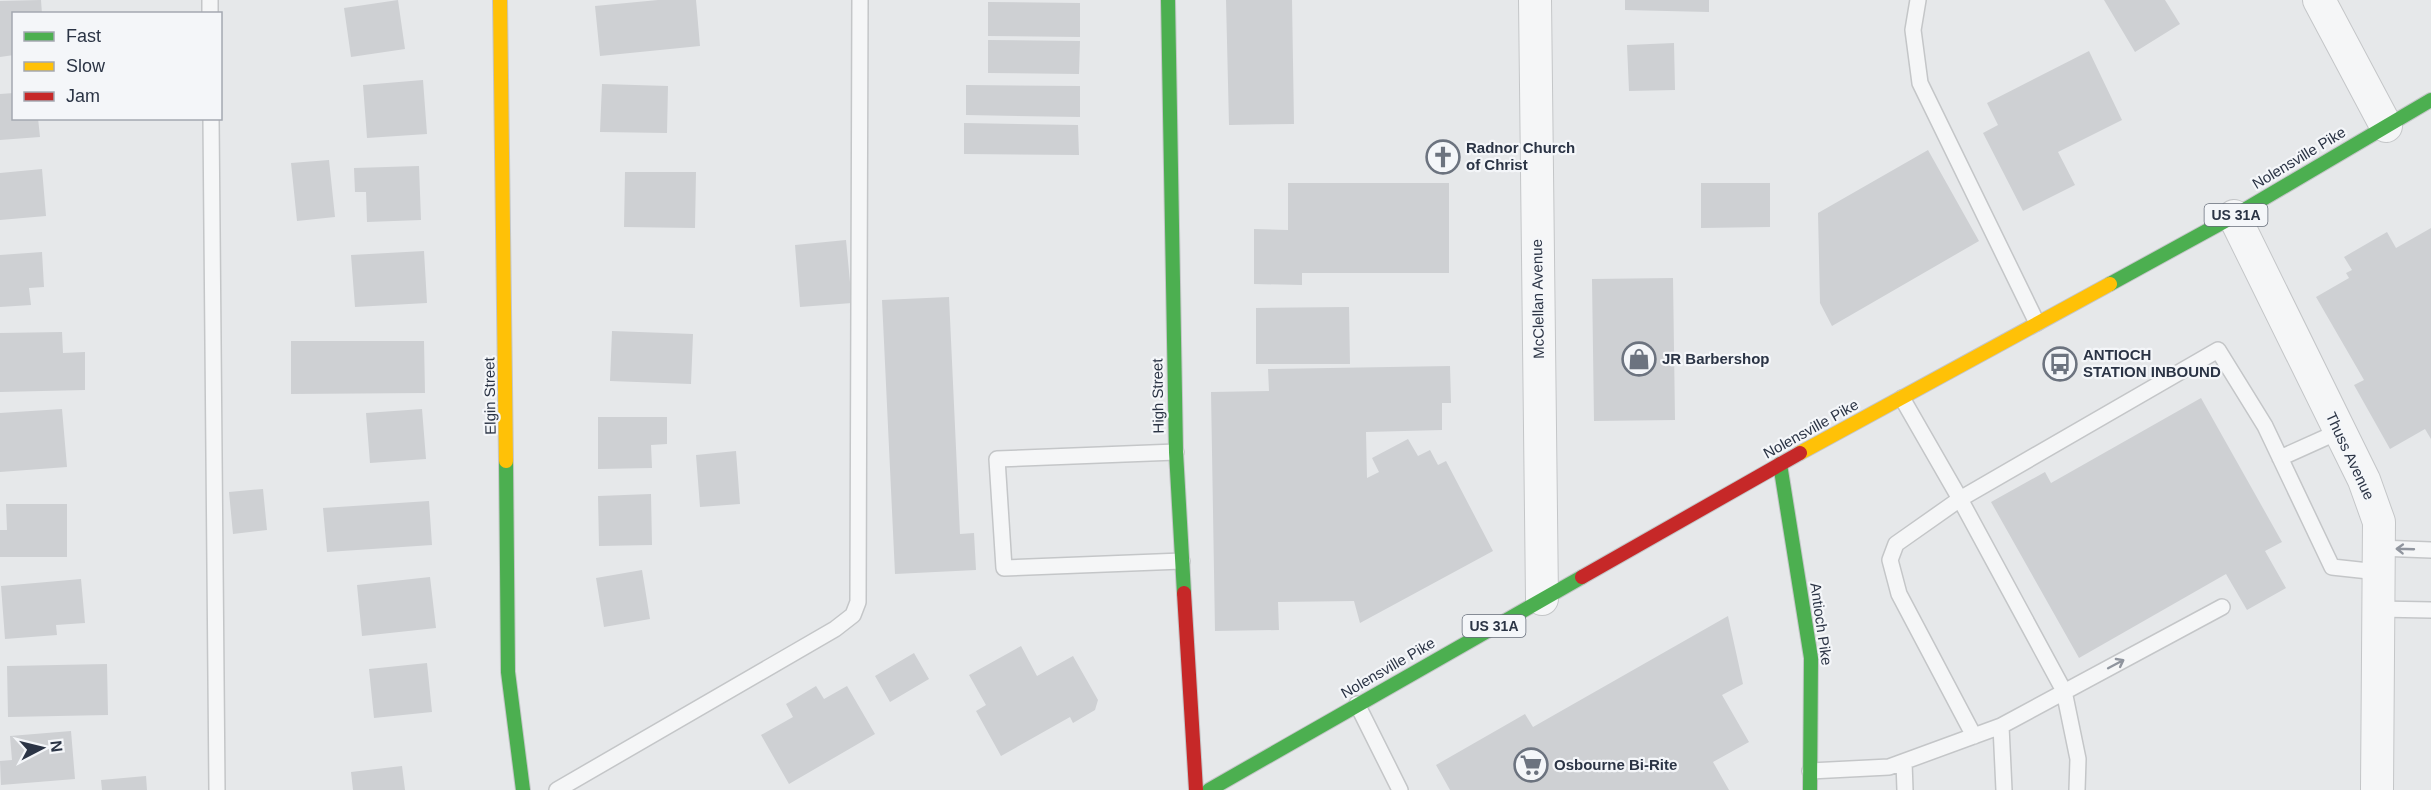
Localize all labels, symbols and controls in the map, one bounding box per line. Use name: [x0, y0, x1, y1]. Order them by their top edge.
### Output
legend: [12, 12, 222, 120]
text: Fast: [66, 26, 101, 46]
text: Slow: [66, 56, 106, 76]
text: Jam: [66, 86, 100, 106]
street label: Nolensville Pike: [2249, 123, 2349, 192]
church icon: Radnor Church of Christ: [1425, 139, 1461, 175]
place label: Radnor Church of Christ: [1466, 139, 1575, 173]
road number: US 31A: [2204, 204, 2268, 226]
street label: McClellan Avenue: [1528, 239, 1547, 359]
shop icon: JR Barbershop: [1621, 341, 1657, 377]
bus stop icon: ANTIOCH STATION INBOUND: [2042, 346, 2078, 382]
place label: ANTIOCH STATION INBOUND: [2083, 346, 2221, 380]
place label: JR Barbershop: [1662, 350, 1770, 367]
street label: Elgin Street: [480, 356, 499, 435]
street label: High Street: [1148, 358, 1167, 434]
street label: Nolensville Pike: [1760, 395, 1861, 462]
street label: Thuss Avenue: [2323, 409, 2378, 502]
one-way arrow: [2395, 544, 2415, 555]
street label: Antioch Pike: [1807, 581, 1836, 666]
road number: US 31A: [1462, 615, 1526, 637]
street label: Nolensville Pike: [1338, 634, 1438, 701]
one-way arrow: [2106, 658, 2124, 669]
north arrow: [12, 718, 72, 778]
text: N: [47, 739, 66, 753]
supermarket icon: Osbourne Bi-Rite: [1513, 747, 1549, 783]
place label: Osbourne Bi-Rite: [1554, 756, 1677, 773]

